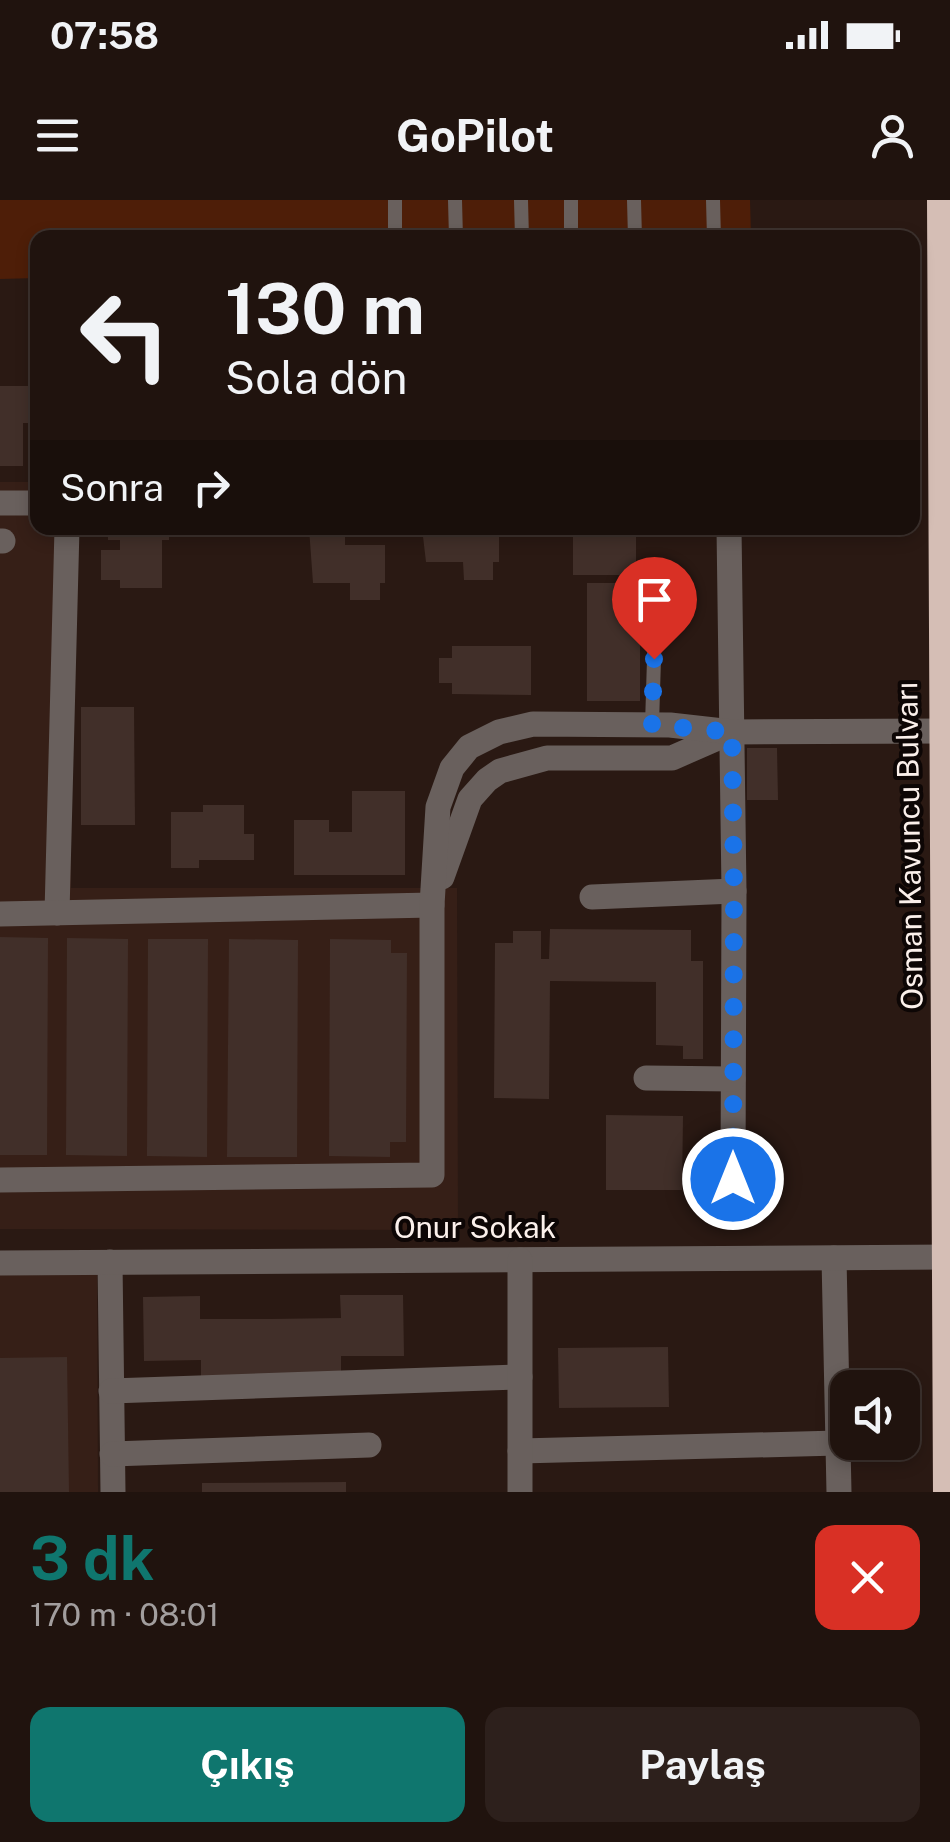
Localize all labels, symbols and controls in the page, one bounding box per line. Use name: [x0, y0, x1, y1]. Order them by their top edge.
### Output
text: 07:58: [50, 13, 159, 58]
icon: menu: [30, 108, 85, 163]
icon: person: [865, 108, 920, 163]
text: GoPilot: [396, 109, 554, 162]
text: 130 m: [225, 267, 425, 350]
icon: left: [60, 270, 190, 400]
text: Sola dön: [225, 351, 408, 404]
icon: right: [184, 460, 239, 515]
text: Sonra: [60, 465, 164, 510]
pin: [612, 557, 697, 660]
icon: arrive: [627, 572, 682, 627]
street label: Osman Kavuncu Bulvarı: [888, 682, 930, 1010]
position arrow: [681, 1127, 785, 1231]
street label: Onur Sokak: [394, 1209, 556, 1245]
map controls: [830, 1370, 920, 1460]
button: sound: [830, 1370, 920, 1460]
text: 3 dk: [30, 1523, 155, 1594]
button: close: [815, 1525, 920, 1630]
text: 170 m · 08:01: [30, 1596, 219, 1633]
button: Çıkış: [30, 1707, 465, 1822]
button: Paylaş: [485, 1707, 920, 1822]

